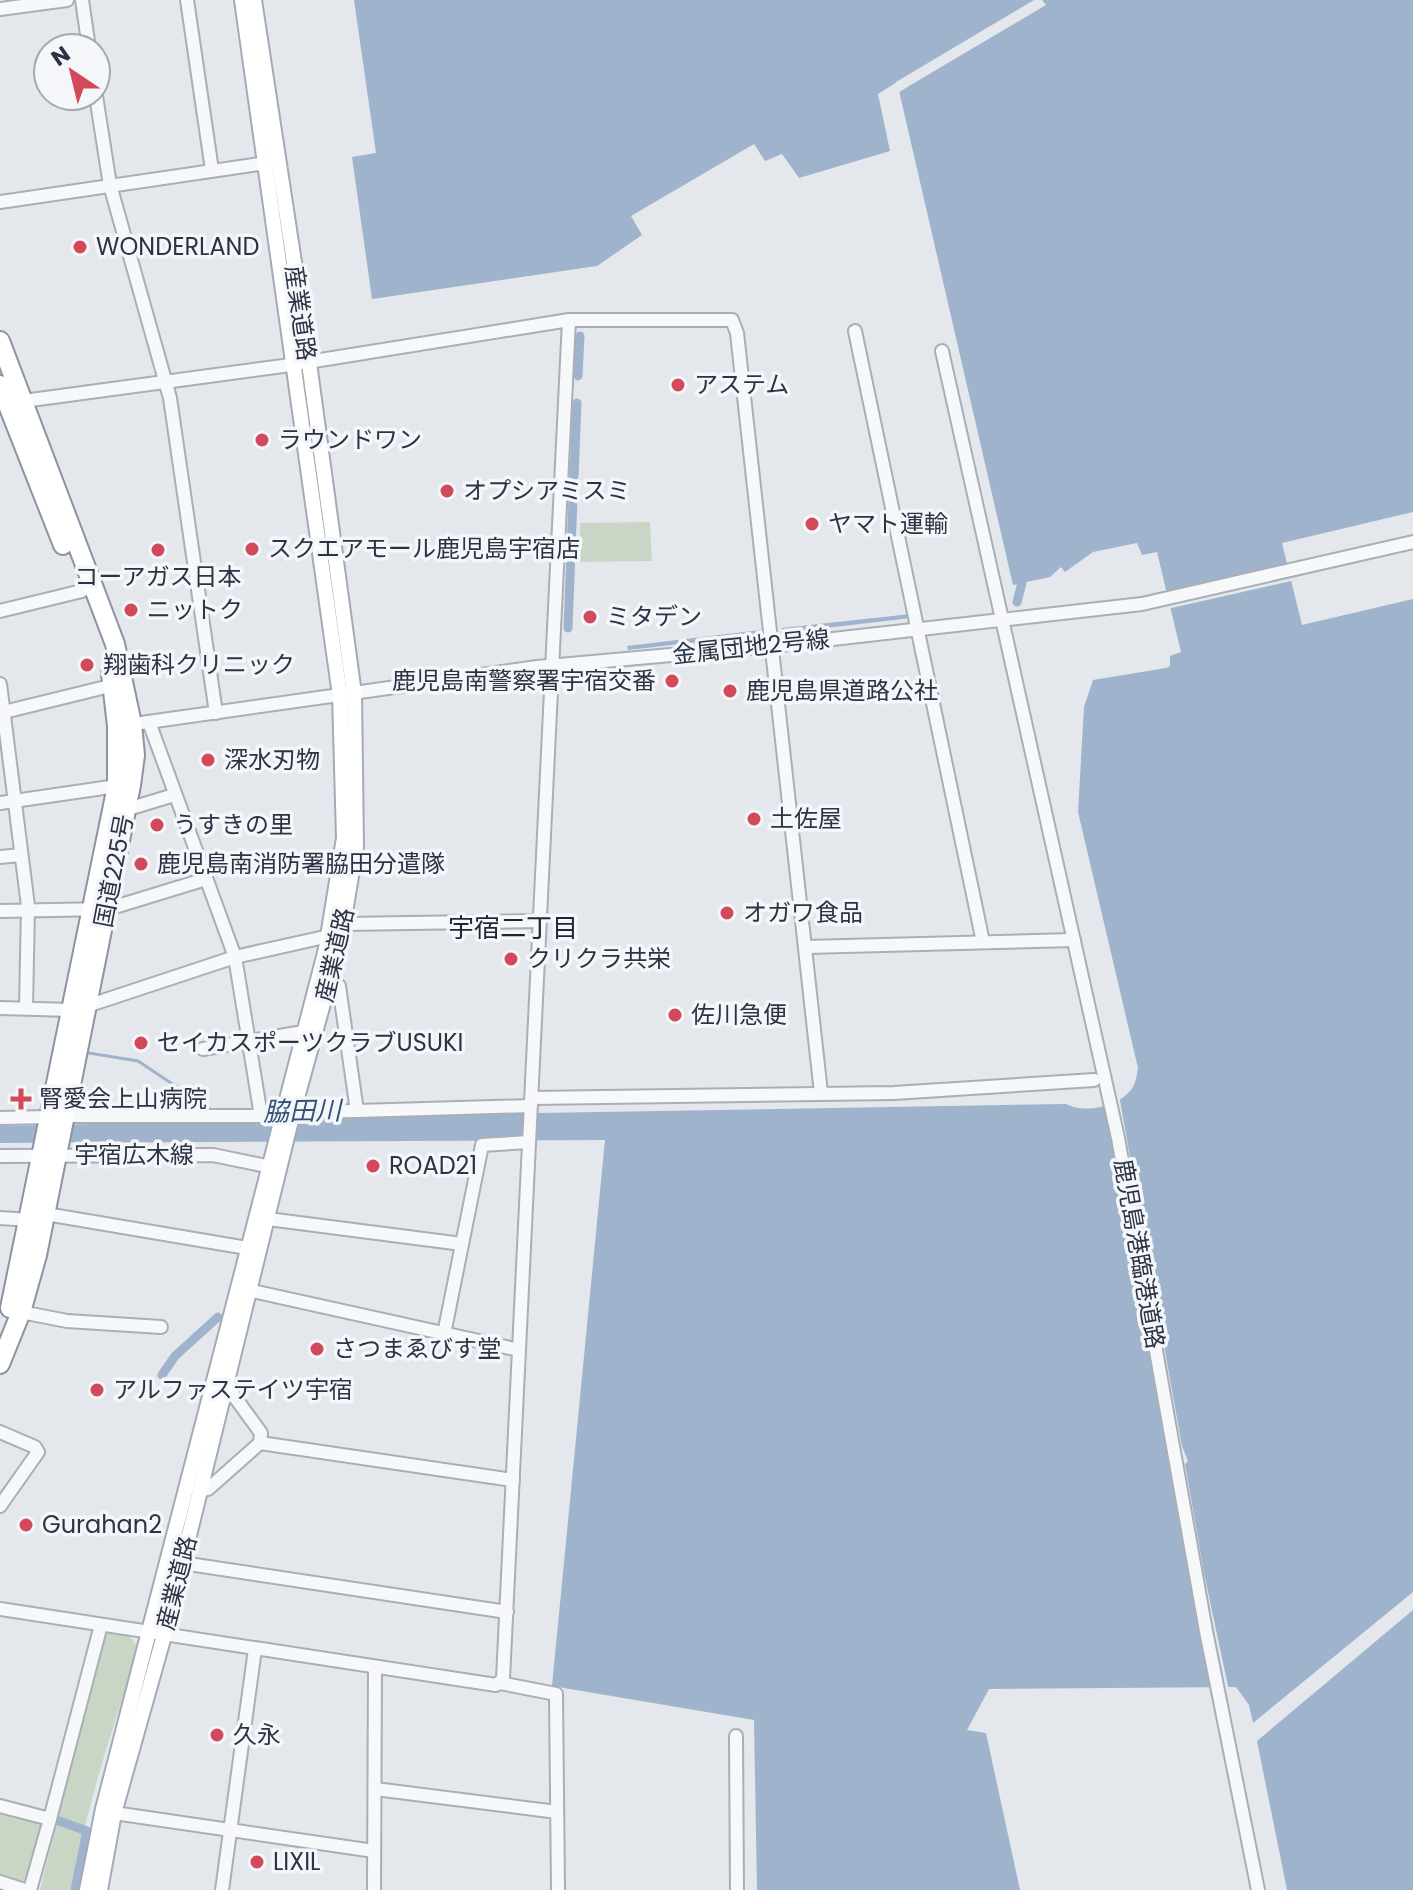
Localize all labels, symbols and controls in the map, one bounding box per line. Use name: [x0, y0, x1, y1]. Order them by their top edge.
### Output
north arrow: [32, 32, 112, 112]
text: N: [45, 39, 76, 73]
place label: WONDERLAND: [96, 230, 259, 263]
marker: WONDERLAND: [71, 238, 89, 256]
street label: 産業道路: [277, 263, 324, 363]
place label: アステム: [694, 368, 789, 401]
marker: アステム: [669, 376, 687, 394]
place label: ラウンドワン: [278, 423, 422, 456]
marker: ラウンドワン: [253, 431, 271, 449]
place label: オプシアミスミ: [463, 474, 631, 507]
marker: オプシアミスミ: [438, 482, 456, 500]
place label: ヤマト運輸: [828, 507, 948, 540]
marker: ヤマト運輸: [803, 515, 821, 533]
place label: スクエアモール鹿児島宇宿店: [268, 532, 580, 565]
marker: スクエアモール鹿児島宇宿店: [243, 540, 261, 558]
marker: コーアガス日本: [149, 541, 167, 559]
place label: コーアガス日本: [74, 560, 242, 593]
place label: ニットク: [147, 593, 243, 626]
place label: ミタデン: [606, 600, 702, 633]
marker: ニットク: [122, 601, 140, 619]
marker: ミタデン: [581, 608, 599, 626]
street label: 金属団地2号線: [671, 622, 831, 671]
place label: 翔歯科クリニック: [103, 648, 295, 681]
marker: 翔歯科クリニック: [78, 656, 96, 674]
place label: 鹿児島南警察署宇宿交番: [392, 664, 656, 697]
marker: 鹿児島南警察署宇宿交番: [663, 672, 681, 690]
place label: 鹿児島県道路公社: [746, 674, 938, 707]
marker: 鹿児島県道路公社: [721, 682, 739, 700]
place label: 深水刃物: [224, 743, 320, 776]
marker: 深水刃物: [199, 751, 217, 769]
place label: 土佐屋: [770, 802, 842, 835]
place label: うすきの里: [173, 808, 293, 841]
marker: 土佐屋: [745, 810, 763, 828]
street label: 国道225号: [86, 811, 141, 930]
marker: うすきの里: [148, 816, 166, 834]
place label: 鹿児島南消防署脇田分遣隊: [157, 847, 445, 880]
marker: 鹿児島南消防署脇田分遣隊: [132, 855, 150, 873]
place label: オガワ食品: [743, 896, 863, 929]
street label: 産業道路: [308, 904, 361, 1005]
marker: オガワ食品: [718, 904, 736, 922]
district label: 宇宿二丁目: [448, 910, 578, 946]
place label: クリクラ共栄: [527, 942, 671, 975]
marker: クリクラ共栄: [502, 950, 520, 968]
place label: 佐川急便: [691, 998, 787, 1031]
marker: 佐川急便: [666, 1006, 684, 1024]
place label: セイカスポーツクラブUSUKI: [157, 1026, 463, 1059]
marker: セイカスポーツクラブUSUKI: [132, 1034, 150, 1052]
place label: 腎愛会上山病院: [39, 1082, 207, 1115]
marker: 腎愛会上山病院: [10, 1088, 32, 1110]
water label: 脇田川: [263, 1092, 344, 1130]
street label: 宇宿広木線: [74, 1138, 194, 1171]
place label: ROAD21: [389, 1149, 477, 1182]
marker: ROAD21: [364, 1157, 382, 1175]
street label: 鹿児島港臨港道路: [1107, 1157, 1172, 1351]
place label: さつまゑびす堂: [333, 1332, 501, 1365]
marker: さつまゑびす堂: [308, 1340, 326, 1358]
place label: アルファステイツ宇宿: [113, 1373, 353, 1406]
marker: アルファステイツ宇宿: [88, 1381, 106, 1399]
place label: Gurahan2: [42, 1508, 162, 1541]
marker: Gurahan2: [17, 1516, 35, 1534]
street label: 産業道路: [149, 1532, 204, 1633]
place label: 久永: [233, 1718, 281, 1751]
marker: 久永: [208, 1726, 226, 1744]
place label: LIXIL: [273, 1845, 320, 1878]
marker: LIXIL: [248, 1853, 266, 1871]

